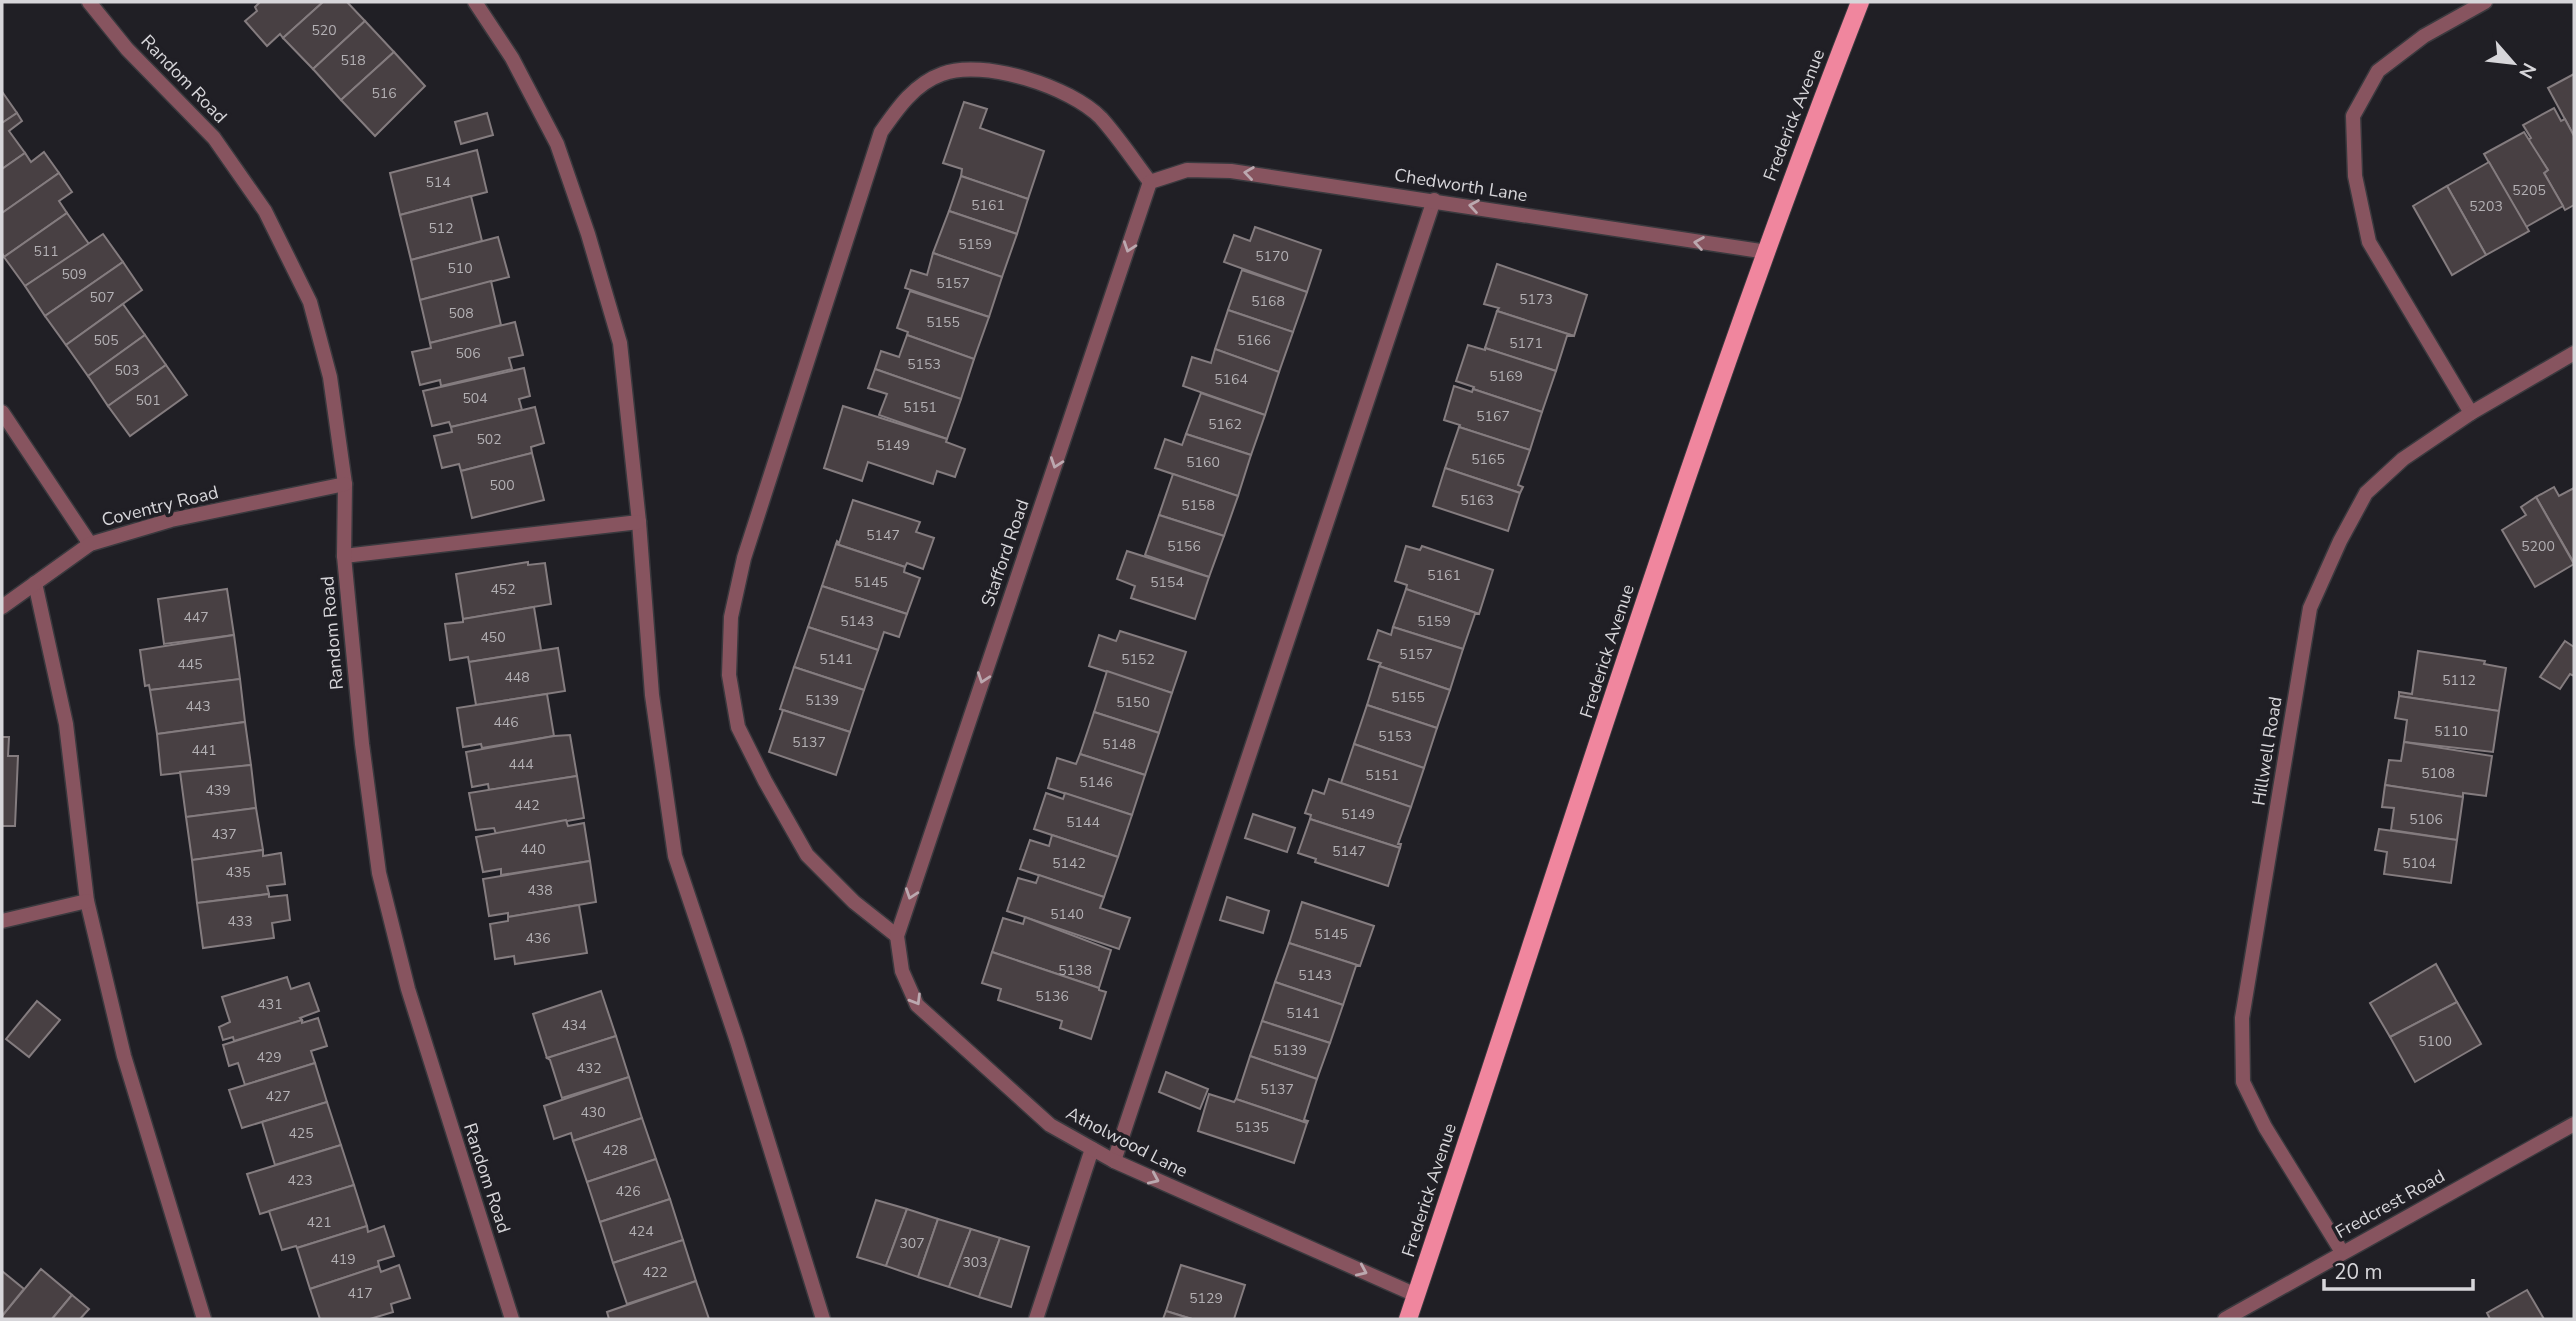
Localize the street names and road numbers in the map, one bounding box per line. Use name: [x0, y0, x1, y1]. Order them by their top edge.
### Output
street label: Random Road: [136, 30, 232, 128]
street label: Frederick Avenue: [1758, 46, 1830, 184]
street label: Chedworth Lane: [1393, 163, 1529, 207]
street label: Coventry Road: [99, 480, 221, 532]
street label: Stafford Road: [975, 496, 1035, 610]
street label: Random Road: [315, 575, 349, 691]
street label: Frederick Avenue: [1574, 581, 1640, 721]
street label: Hillwell Road: [2247, 695, 2287, 807]
street label: Atholwood Lane: [1062, 1101, 1192, 1183]
street label: Random Road: [458, 1120, 516, 1236]
street label: Frederick Avenue: [1396, 1120, 1462, 1260]
street label: Fredcrest Road: [2331, 1164, 2449, 1244]

